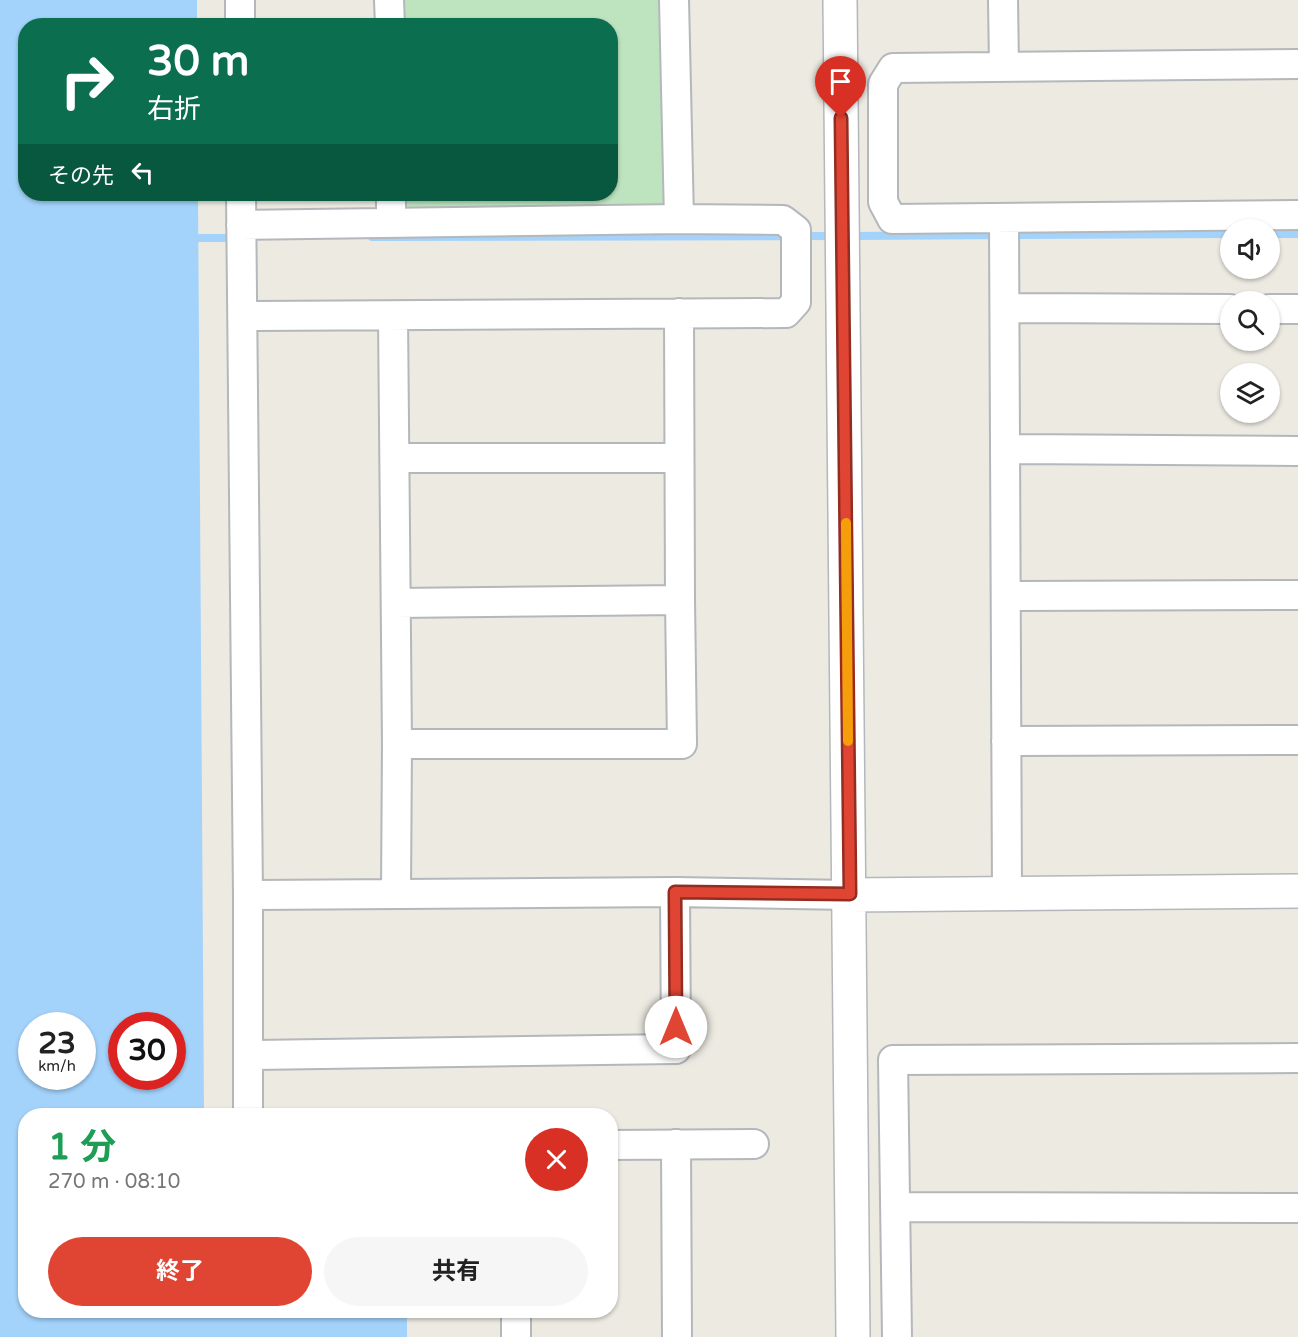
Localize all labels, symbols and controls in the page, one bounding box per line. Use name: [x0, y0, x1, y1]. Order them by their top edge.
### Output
text: 30 m: [147, 36, 249, 87]
icon: right: [48, 42, 126, 120]
pin: [815, 56, 866, 118]
icon: arrive: [824, 65, 857, 98]
text: 右折: [147, 93, 201, 126]
icon: left: [126, 156, 159, 189]
text: その先: [48, 163, 114, 189]
map controls: [1220, 219, 1280, 423]
button: sound: [1220, 219, 1280, 279]
button: search: [1220, 291, 1280, 351]
button: layers: [1220, 363, 1280, 423]
position arrow: [644, 995, 708, 1059]
speed limit sign: 30: [108, 1012, 186, 1090]
text: 23: [38, 1025, 76, 1062]
text: km/h: [38, 1057, 76, 1075]
text: 1 分: [48, 1126, 116, 1169]
button: close: [525, 1128, 588, 1191]
text: 270 m · 08:10: [48, 1170, 180, 1194]
button: 終了: [48, 1237, 312, 1306]
button: 共有: [324, 1237, 588, 1306]

